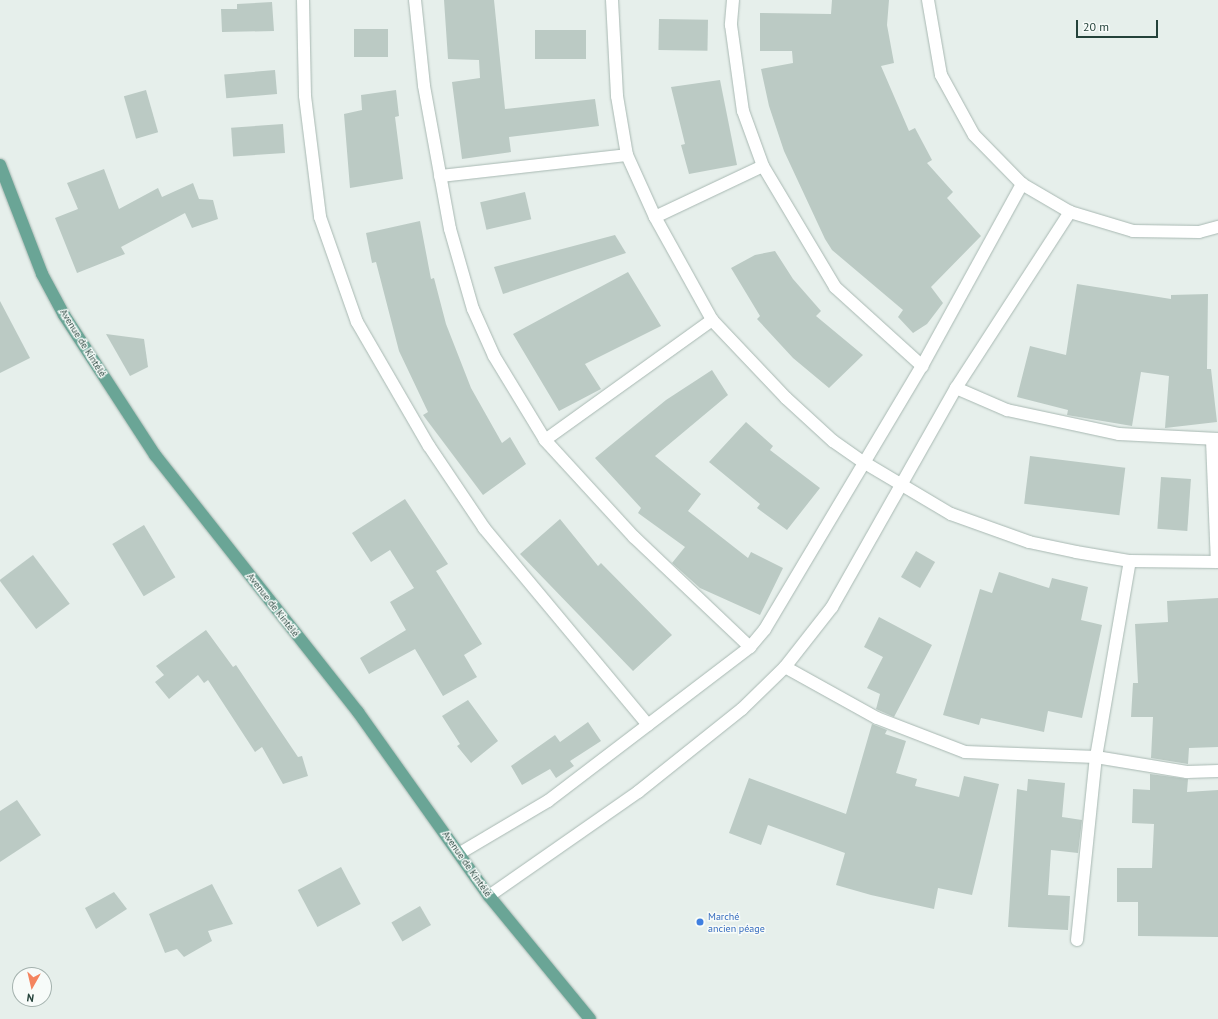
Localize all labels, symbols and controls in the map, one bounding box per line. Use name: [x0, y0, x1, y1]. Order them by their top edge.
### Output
scale bar: [1078, 12, 1160, 38]
text: 20 m: [1083, 19, 1109, 34]
street label: Avenue de Kintélé: [57, 307, 109, 379]
street label: Avenue de Kintélé: [244, 571, 302, 639]
street label: Avenue de Kintélé: [440, 829, 494, 899]
place label: Marché ancien péage: [708, 910, 765, 934]
marker: Marché ancien péage: [695, 917, 705, 927]
north arrow: [12, 967, 52, 1007]
text: N: [26, 990, 35, 1005]

